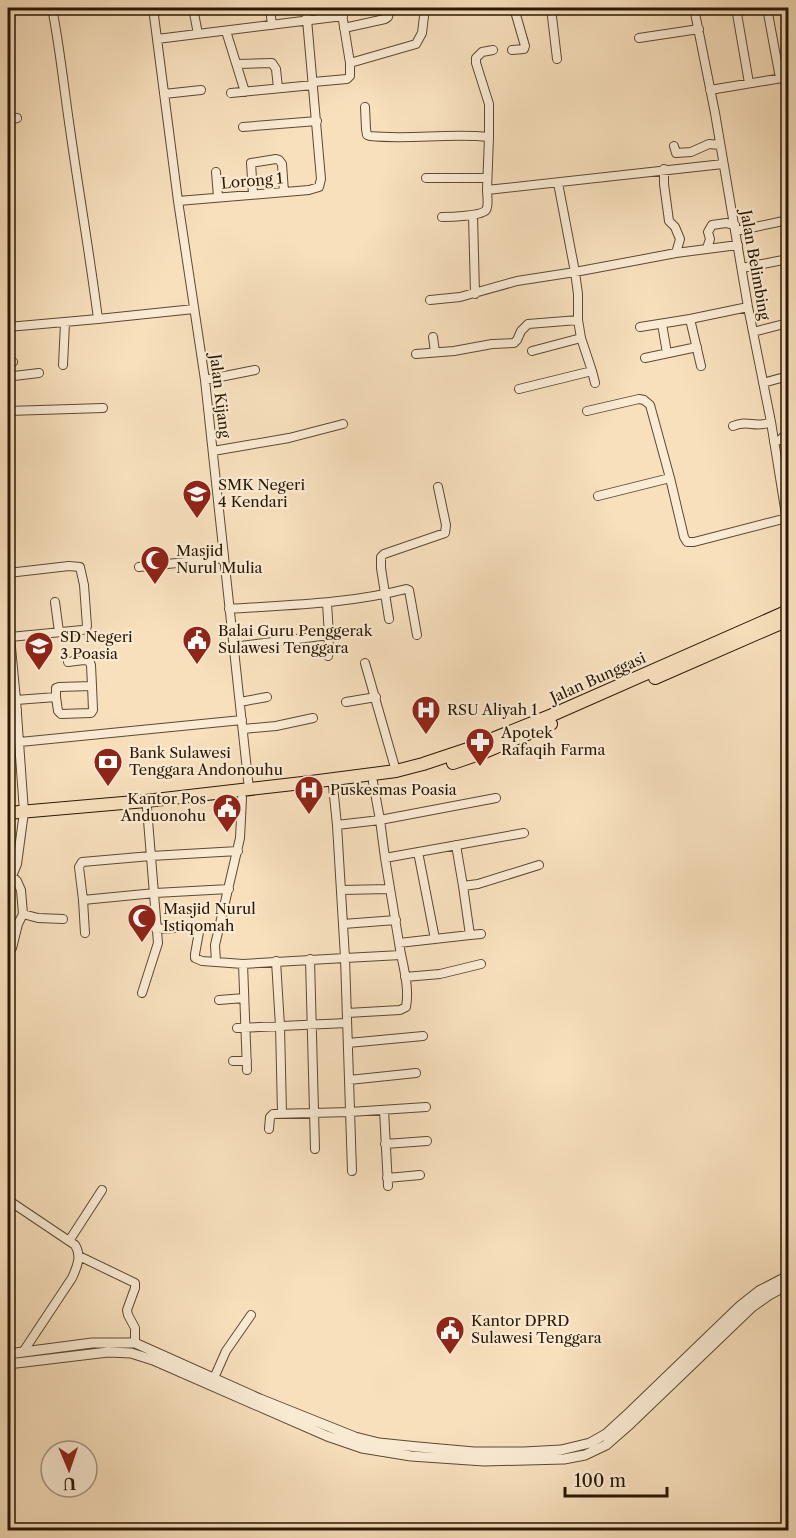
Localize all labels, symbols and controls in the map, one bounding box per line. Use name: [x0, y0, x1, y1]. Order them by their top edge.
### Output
street label: Lorong 1: [220, 168, 284, 193]
street label: Jalan Belimbing: [736, 206, 775, 322]
street label: Jalan Kijang: [206, 351, 235, 439]
place label: SMK Negeri 4 Kendari: [218, 475, 305, 511]
school or university icon: SMK Negeri 4 Kendari: [181, 478, 213, 520]
place label: Masjid Nurul Mulia: [176, 541, 262, 577]
mosque icon: Masjid Nurul Mulia: [139, 544, 171, 586]
place label: Balai Guru Penggerak Sulawesi Tenggara: [218, 621, 374, 657]
public building icon: Balai Guru Penggerak Sulawesi Tenggara: [181, 624, 213, 666]
place label: SD Negeri 3 Poasia: [60, 627, 133, 663]
school or university icon: SD Negeri 3 Poasia: [23, 630, 55, 672]
street label: Jalan Bunggasi: [545, 648, 649, 708]
hospital icon: RSU Aliyah 1: [410, 694, 442, 736]
place label: RSU Aliyah 1: [447, 700, 538, 719]
place label: Apotek Rafaqih Farma: [500, 723, 606, 759]
pharmacy icon: Apotek Rafaqih Farma: [464, 726, 496, 768]
place label: Bank Sulawesi Tenggara Andonouhu: [129, 743, 283, 779]
bank icon: Bank Sulawesi Tenggara Andonouhu: [92, 746, 124, 788]
hospital icon: Puskesmas Poasia: [293, 774, 325, 816]
place label: Puskesmas Poasia: [330, 780, 457, 799]
place label: Kantor Pos Anduonohu: [120, 789, 206, 825]
public building icon: Kantor Pos Anduonohu: [211, 792, 243, 834]
place label: Masjid Nurul Istiqomah: [163, 899, 256, 935]
mosque icon: Masjid Nurul Istiqomah: [126, 902, 158, 944]
place label: Kantor DPRD Sulawesi Tenggara: [471, 1311, 602, 1347]
public building icon: Kantor DPRD Sulawesi Tenggara: [434, 1314, 466, 1356]
north arrow: [39, 1439, 99, 1499]
scale bar: [565, 1460, 667, 1498]
text: 100 m: [574, 1470, 626, 1492]
text: U: [63, 1474, 76, 1494]

